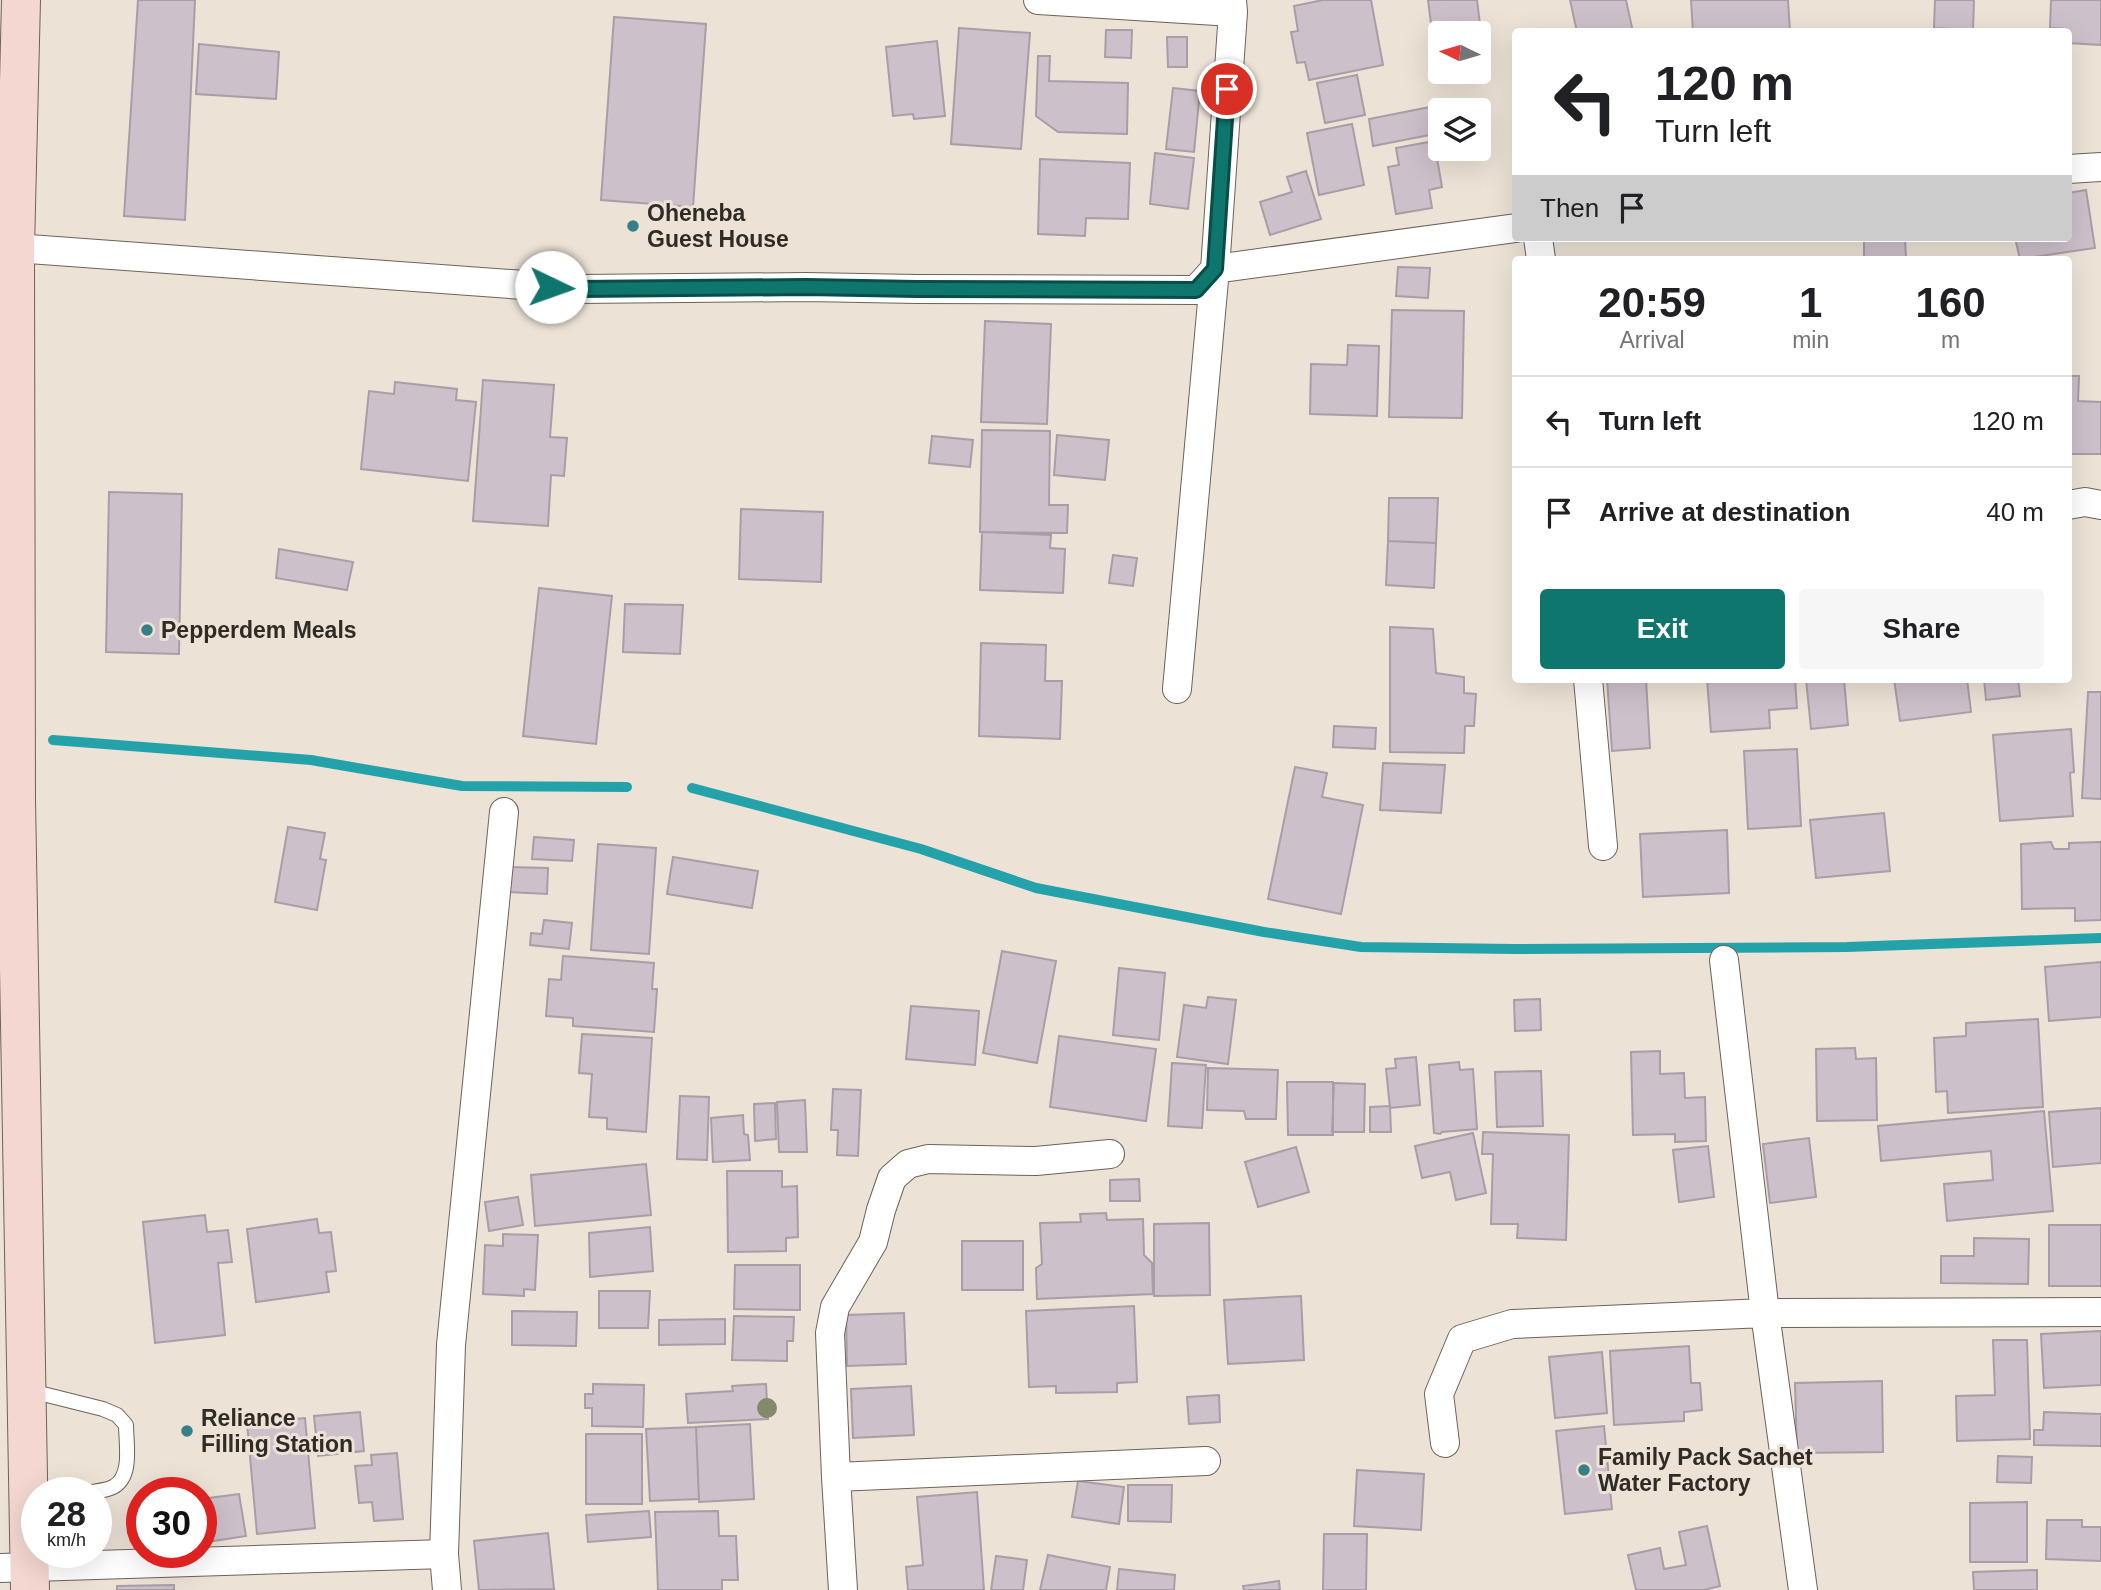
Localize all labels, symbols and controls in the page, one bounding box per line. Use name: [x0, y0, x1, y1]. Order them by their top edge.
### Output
north arrow: [1428, 21, 1491, 84]
map controls: [1428, 21, 1491, 161]
icon: left: [1540, 56, 1631, 147]
text: 120 m: [1655, 56, 1794, 110]
pin: [1197, 59, 1257, 119]
icon: arrive: [1208, 70, 1246, 108]
button: layers: [1428, 98, 1491, 161]
text: Turn left: [1655, 113, 1771, 149]
icon: arrive: [1613, 189, 1651, 227]
text: Then: [1540, 193, 1599, 223]
place label: Oheneba Guest House: [647, 200, 789, 252]
marker: Oheneba Guest House: [625, 218, 641, 234]
position arrow: [514, 250, 588, 324]
text: 20:59: [1598, 279, 1706, 326]
text: 1: [1799, 279, 1822, 326]
text: 160: [1916, 279, 1986, 326]
text: Arrival: [1619, 327, 1685, 353]
text: min: [1792, 327, 1829, 353]
text: m: [1941, 327, 1960, 353]
icon: left: [1540, 403, 1578, 441]
text: Turn left: [1599, 406, 1701, 436]
text: 120 m: [1972, 406, 2044, 436]
icon: arrive: [1540, 494, 1578, 532]
text: Arrive at destination: [1599, 497, 1850, 527]
text: 40 m: [1986, 497, 2044, 527]
button: Exit: [1540, 589, 1785, 669]
button: Share: [1799, 589, 2044, 669]
place label: Pepperdem Meals: [161, 617, 357, 643]
marker: Pepperdem Meals: [139, 622, 155, 638]
place label: Reliance Filling Station: [201, 1405, 353, 1457]
marker: Reliance Filling Station: [179, 1423, 195, 1439]
place label: Family Pack Sachet Water Factory: [1598, 1444, 1813, 1496]
marker: Family Pack Sachet Water Factory: [1576, 1462, 1592, 1478]
speed limit sign: 30: [126, 1477, 217, 1568]
text: 28: [47, 1494, 86, 1533]
text: km/h: [47, 1530, 86, 1550]

